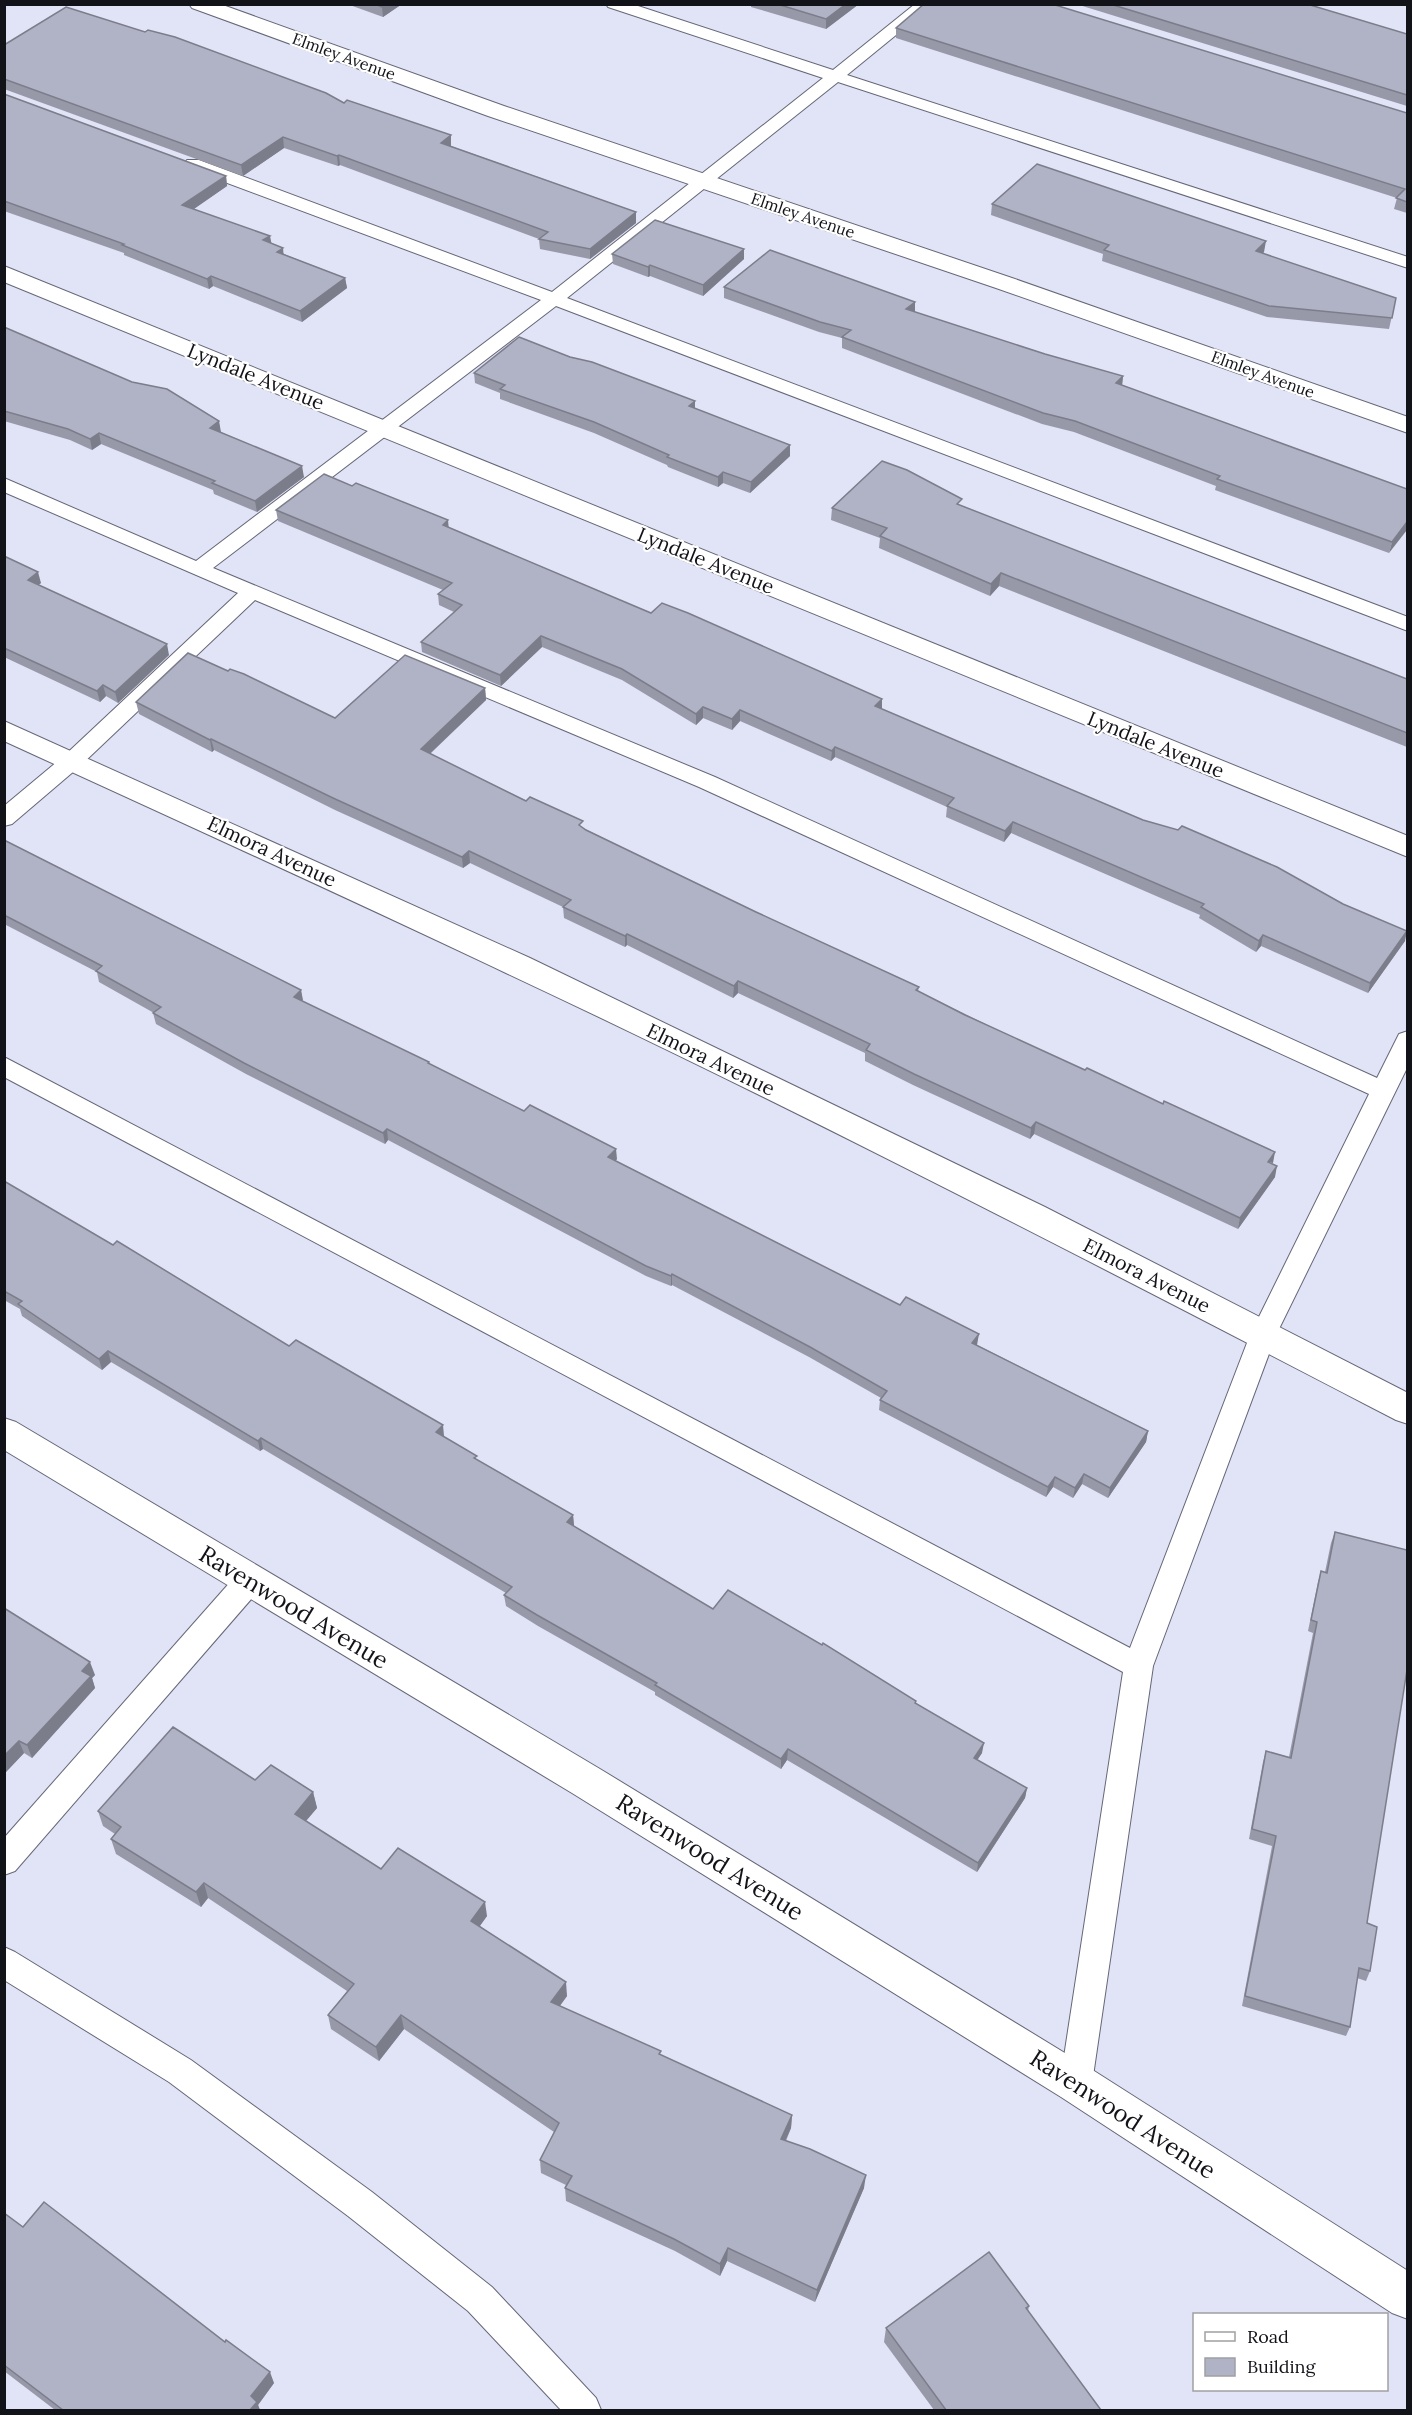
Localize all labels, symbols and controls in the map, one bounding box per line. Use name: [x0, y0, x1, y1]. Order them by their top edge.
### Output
street label: Elmley Avenue: [290, 28, 399, 84]
street label: Elmley Avenue: [748, 188, 858, 242]
street label: Lyndale Avenue: [184, 337, 328, 415]
street label: Elmley Avenue: [1209, 346, 1318, 402]
street label: Lyndale Avenue: [634, 521, 778, 599]
street label: Lyndale Avenue: [1084, 705, 1228, 783]
street label: Elmora Avenue: [204, 810, 341, 892]
street label: Elmora Avenue: [643, 1017, 779, 1101]
street label: Elmora Avenue: [1079, 1232, 1215, 1318]
street label: Ravenwood Avenue: [194, 1538, 394, 1676]
street label: Ravenwood Avenue: [610, 1787, 810, 1927]
street label: Ravenwood Avenue: [1024, 2042, 1222, 2186]
legend: [1193, 2313, 1388, 2391]
text: Road: [1247, 2325, 1289, 2348]
text: Building: [1247, 2355, 1317, 2378]

